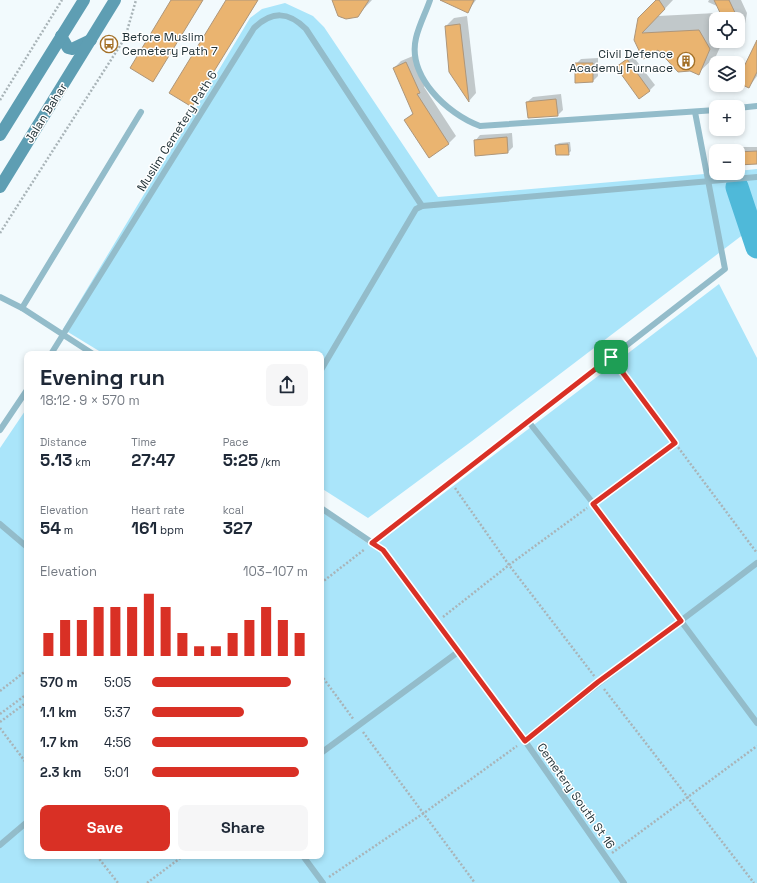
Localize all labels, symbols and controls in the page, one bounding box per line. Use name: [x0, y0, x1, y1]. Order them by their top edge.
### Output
map controls: [709, 12, 745, 180]
button: locate: [709, 12, 745, 48]
place label: Before Muslim Cemetery Path 7: [122, 29, 218, 59]
bus stop icon: Before Muslim Cemetery Path 7: [99, 34, 119, 54]
place label: Civil Defence Academy Furnace: [569, 46, 673, 76]
building icon: Civil Defence Academy Furnace: [676, 51, 696, 71]
button: layers: [709, 56, 745, 92]
street label: Muslim Cemetery Path 6: [133, 68, 221, 194]
street label: Jalan Bahar: [21, 80, 71, 146]
button: +: [709, 100, 745, 136]
button: −: [709, 144, 745, 180]
pin: [594, 340, 628, 374]
icon: arrive: [600, 346, 622, 368]
text: Evening run: [40, 363, 165, 391]
button: share: [266, 364, 308, 406]
text: 18:12 · 9 × 570 m: [40, 392, 140, 409]
text: Distance: [40, 435, 87, 449]
text: Time: [131, 435, 156, 449]
text: Pace: [223, 435, 248, 449]
text: 5.13: [40, 449, 72, 471]
text: 27:47: [131, 449, 175, 471]
text: 5:25: [223, 449, 258, 471]
text: km: [72, 455, 91, 469]
text: /km: [258, 455, 281, 469]
text: Elevation: [40, 503, 88, 517]
text: Heart rate: [131, 503, 185, 517]
text: kcal: [223, 503, 244, 517]
text: 54: [40, 517, 61, 539]
text: 161: [131, 517, 157, 539]
text: 327: [223, 517, 252, 539]
text: m: [61, 523, 73, 537]
text: bpm: [157, 523, 184, 537]
text: Elevation: [40, 563, 97, 580]
text: 103–107 m: [243, 563, 308, 580]
text: 570 m: [40, 674, 78, 691]
text: 5:05: [104, 674, 131, 691]
text: 1.1 km: [40, 704, 77, 721]
text: 5:37: [104, 704, 130, 721]
text: 1.7 km: [40, 734, 78, 751]
text: 4:56: [104, 734, 131, 751]
street label: Cemetery South St 16: [533, 740, 619, 852]
text: 2.3 km: [40, 764, 81, 781]
text: 5:01: [104, 764, 129, 781]
button: Save: [40, 805, 170, 851]
button: Share: [178, 805, 308, 851]

